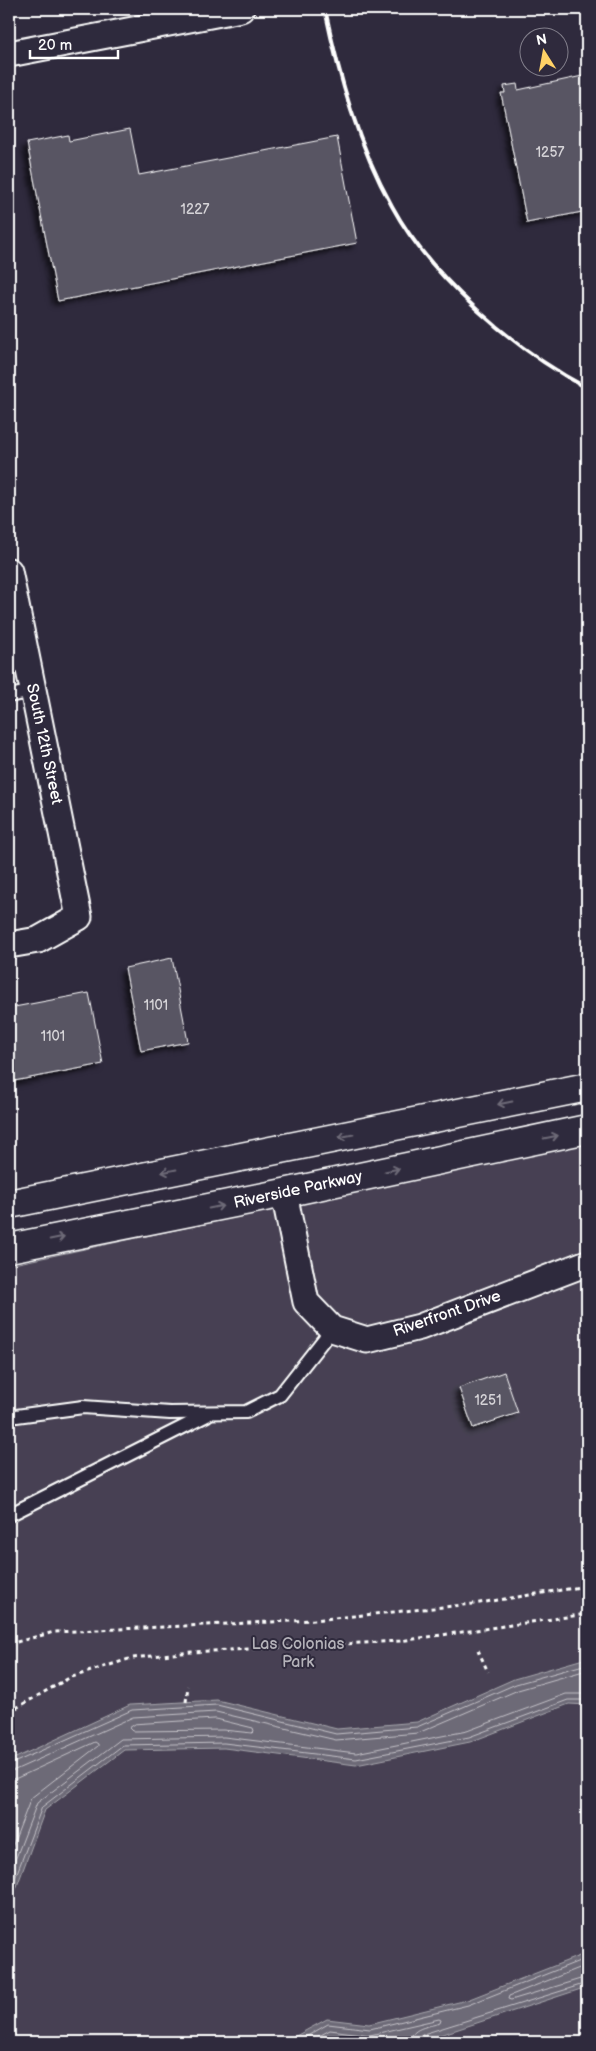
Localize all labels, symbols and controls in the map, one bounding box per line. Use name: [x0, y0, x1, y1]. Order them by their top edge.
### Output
scale bar: [30, 28, 118, 60]
north arrow: [518, 28, 568, 78]
text: N: [535, 30, 548, 49]
text: 20 m: [38, 36, 72, 55]
house number: 1257: [536, 144, 564, 161]
house number: 1227: [181, 201, 210, 218]
street label: South 12th Street: [22, 682, 66, 806]
house number: 1101: [144, 997, 168, 1014]
house number: 1101: [41, 1028, 65, 1045]
one-way arrow: [498, 1099, 514, 1109]
one-way arrow: [338, 1131, 354, 1141]
one-way arrow: [543, 1131, 559, 1141]
one-way arrow: [384, 1165, 400, 1174]
one-way arrow: [162, 1167, 178, 1177]
street label: Riverside Parkway: [232, 1167, 365, 1213]
one-way arrow: [208, 1201, 224, 1211]
one-way arrow: [48, 1233, 64, 1243]
street label: Riverfront Drive: [391, 1287, 504, 1341]
house number: 1251: [474, 1392, 502, 1409]
park label: Las Colonias Park: [252, 1635, 344, 1672]

